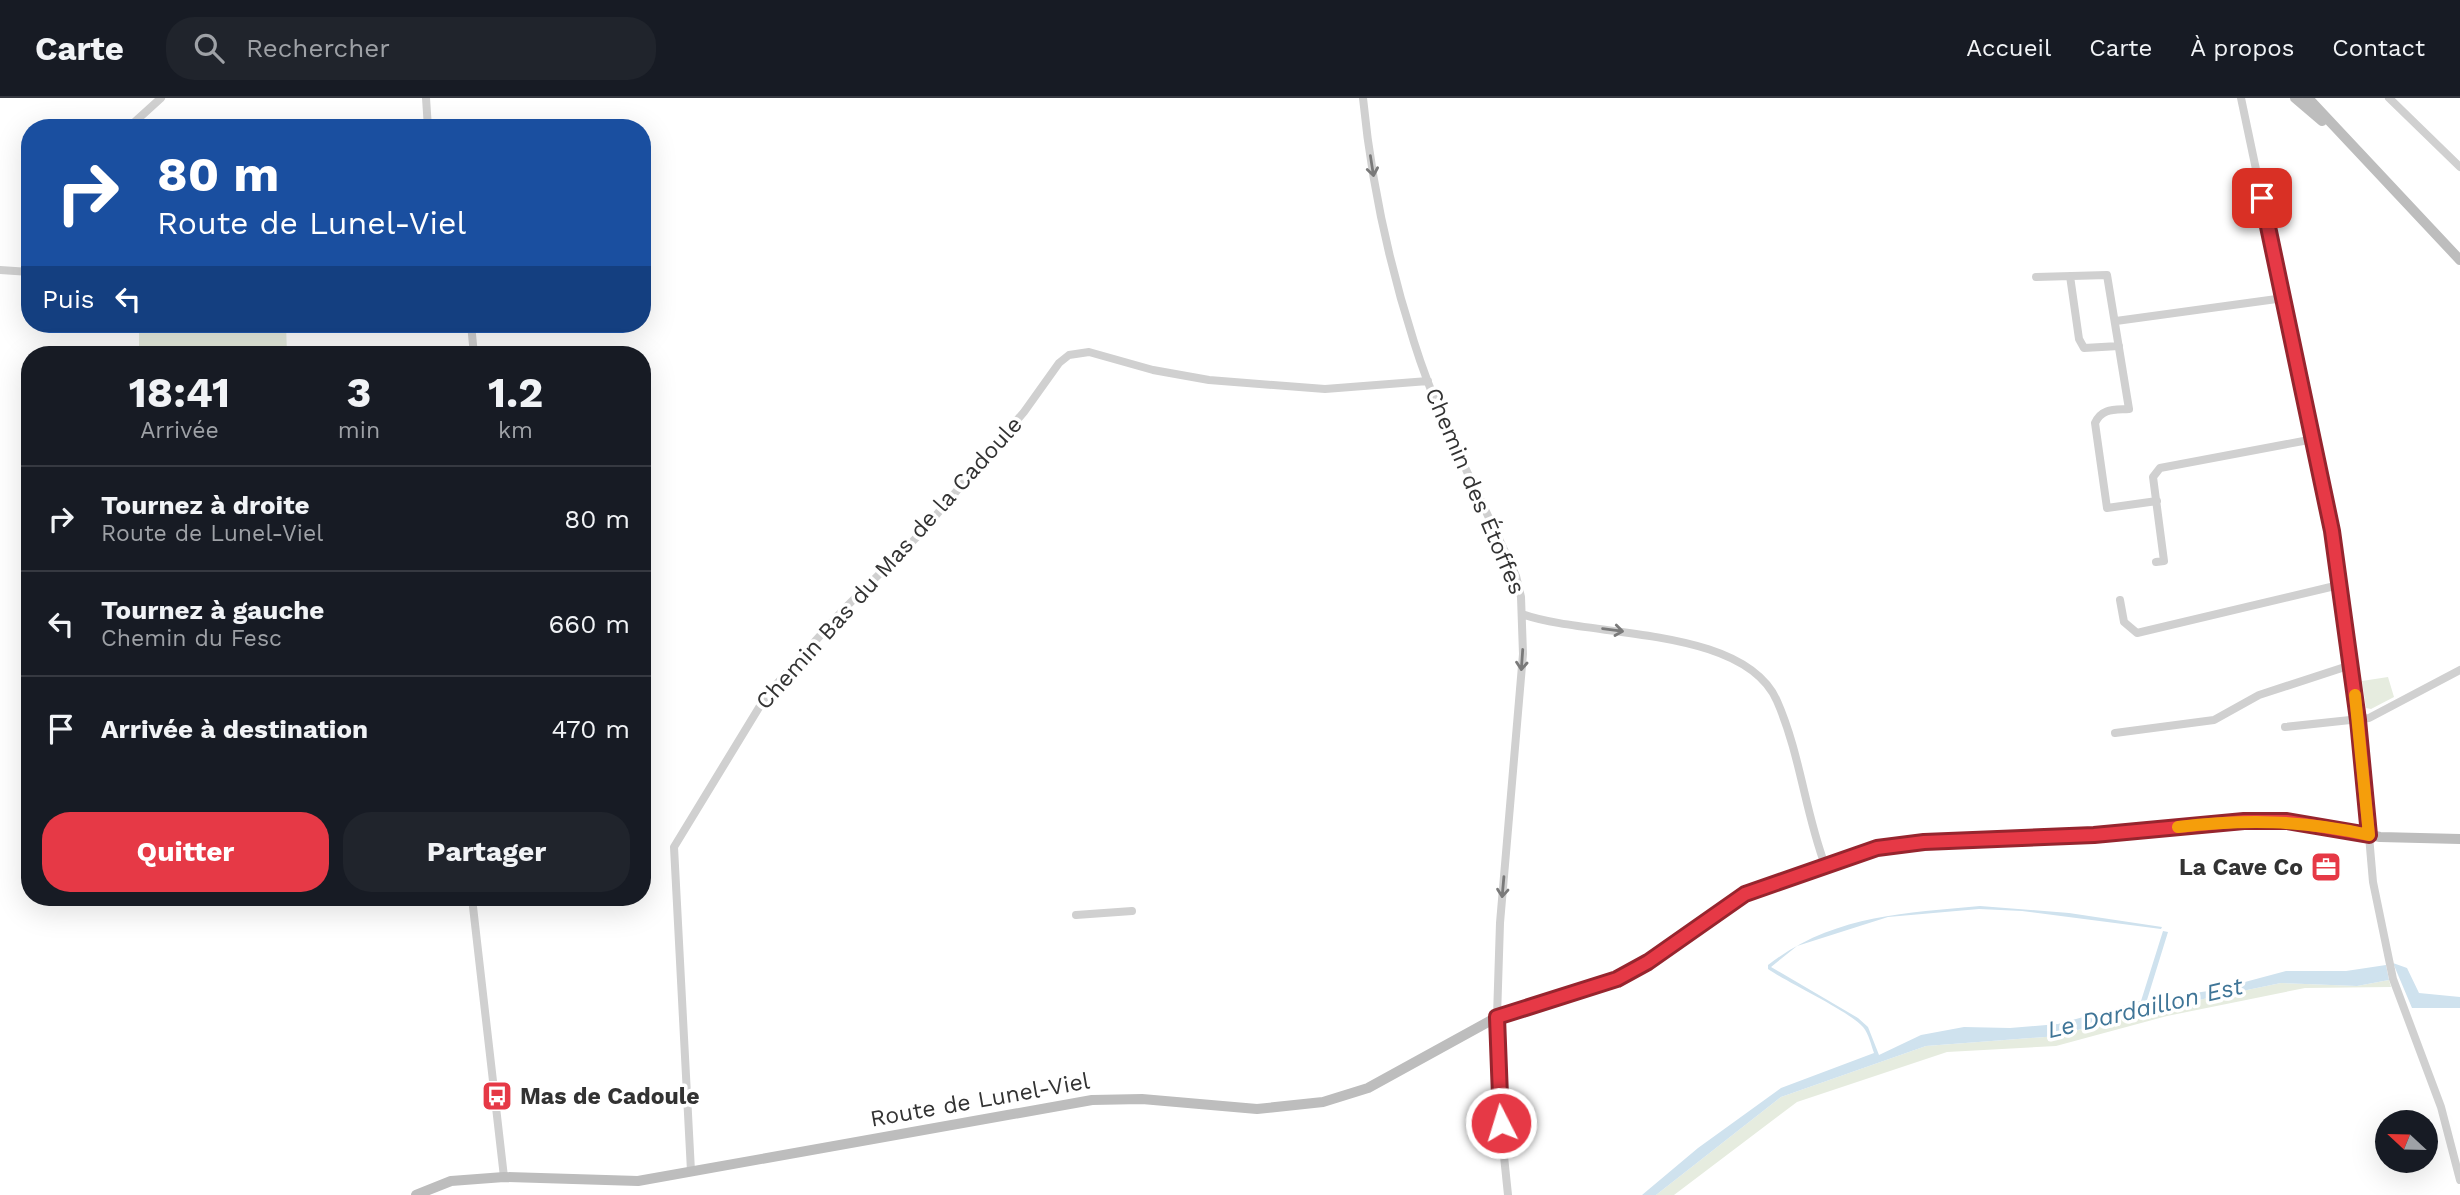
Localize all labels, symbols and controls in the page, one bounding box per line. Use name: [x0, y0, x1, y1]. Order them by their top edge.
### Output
search box: [166, 17, 656, 80]
text: Carte: [35, 29, 124, 68]
icon: search: [190, 29, 228, 67]
text: Rechercher: [246, 33, 390, 63]
text: Accueil: [1966, 34, 2051, 62]
text: Carte: [2089, 34, 2152, 62]
text: À propos: [2190, 34, 2294, 62]
text: Contact: [2332, 34, 2425, 62]
text: 80 m: [157, 145, 279, 203]
icon: right: [42, 147, 133, 238]
one-way arrow: [1366, 154, 1379, 177]
pin: [2232, 168, 2292, 228]
icon: arrive: [2243, 179, 2281, 217]
text: Route de Lunel-Viel: [157, 204, 466, 242]
icon: left: [109, 280, 147, 318]
text: Puis: [42, 284, 95, 314]
text: 18:41: [129, 368, 230, 417]
text: 3: [347, 368, 371, 417]
text: 1.2: [488, 368, 543, 417]
street label: Chemin des Étoffes: [1419, 384, 1531, 598]
street label: Chemin Bas du Mas de la Cadoule: [750, 411, 1028, 715]
text: Arrivée: [140, 417, 219, 444]
text: min: [338, 417, 380, 444]
text: km: [498, 417, 533, 444]
text: Tournez à droite: [101, 490, 310, 520]
icon: right: [42, 500, 80, 538]
text: 80 m: [564, 504, 630, 534]
text: Route de Lunel-Viel: [101, 520, 323, 547]
text: Tournez à gauche: [101, 595, 324, 625]
icon: left: [42, 605, 80, 643]
text: 660 m: [549, 609, 630, 639]
one-way arrow: [1602, 624, 1624, 637]
text: Chemin du Fesc: [101, 625, 282, 652]
one-way arrow: [1515, 648, 1528, 671]
icon: arrive: [42, 710, 80, 748]
text: Arrivée à destination: [101, 714, 368, 744]
text: 470 m: [552, 714, 630, 744]
button: Quitter: [42, 812, 329, 892]
button: Partager: [343, 812, 630, 892]
office icon: La Cave Co: [2309, 850, 2343, 884]
place label: La Cave Co: [2179, 854, 2303, 881]
one-way arrow: [1496, 875, 1509, 898]
water label: Le Dardaillon Est: [2045, 972, 2247, 1044]
street label: Route de Lunel-Viel: [868, 1067, 1092, 1133]
bus stop icon: Mas de Cadoule: [480, 1079, 514, 1113]
place label: Mas de Cadoule: [520, 1083, 700, 1110]
position arrow: [1464, 1086, 1538, 1160]
north arrow: [2375, 1110, 2438, 1172]
map controls: [2375, 1110, 2438, 1173]

